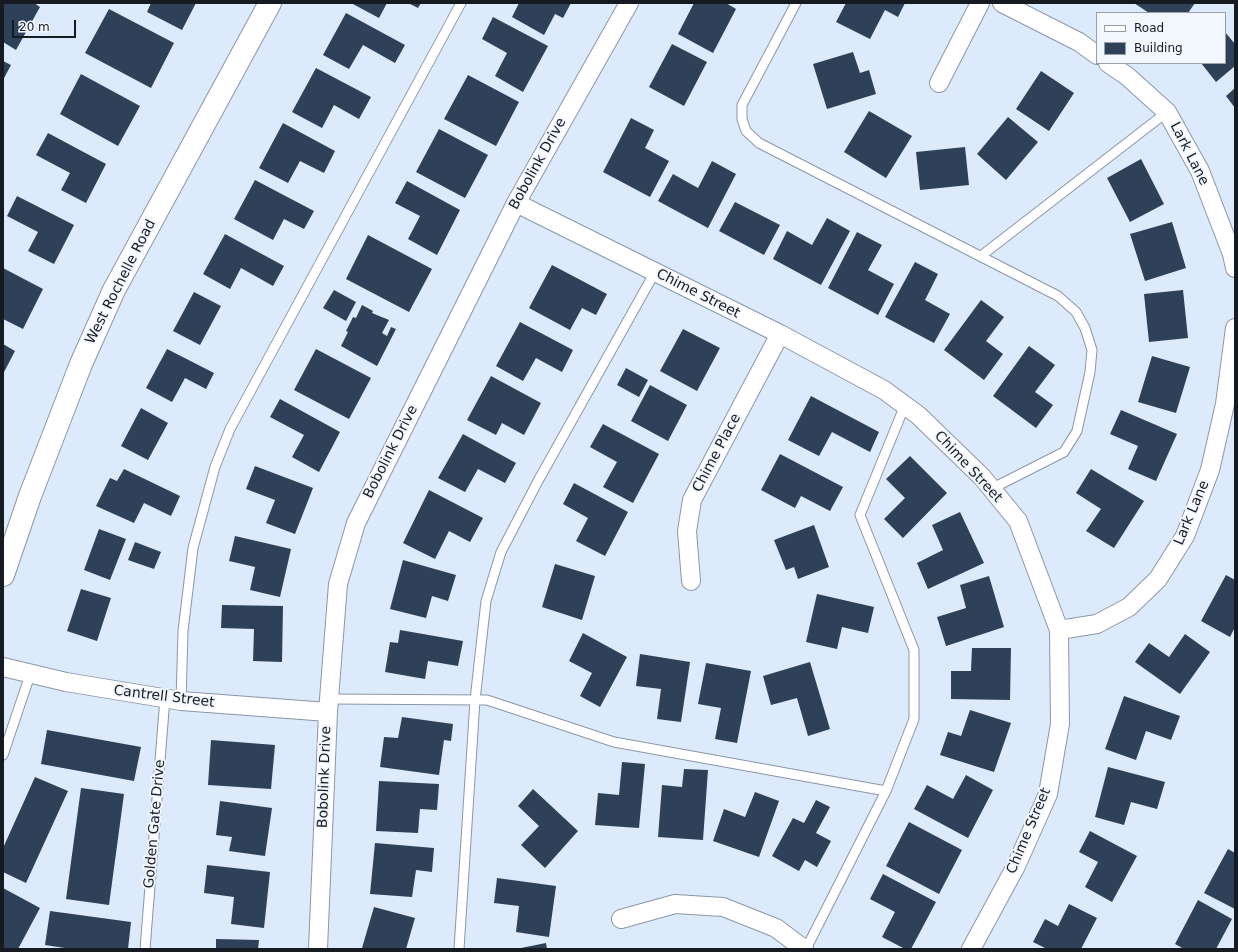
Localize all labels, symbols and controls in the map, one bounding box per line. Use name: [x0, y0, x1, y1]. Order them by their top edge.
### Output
scale bar: [14, 12, 78, 38]
legend: [1096, 12, 1226, 64]
text: 20 m: [19, 20, 50, 34]
text: Road: [1134, 21, 1164, 35]
text: Building: [1134, 41, 1183, 55]
street label: Bobolink Drive: [506, 115, 570, 213]
street label: Lark Lane: [1166, 120, 1212, 188]
street label: West Rochelle Road: [82, 217, 160, 347]
street label: Chime Street: [653, 266, 743, 322]
street label: Bobolink Drive: [360, 403, 422, 501]
street label: Chime Place: [689, 411, 745, 495]
street label: Chime Street: [931, 428, 1005, 506]
street label: Lark Lane: [1171, 478, 1213, 548]
street label: Cantrell Street: [113, 682, 215, 712]
street label: Bobolink Drive: [315, 726, 335, 828]
street label: Golden Gate Drive: [141, 759, 169, 889]
street label: Chime Street: [1003, 785, 1055, 877]

